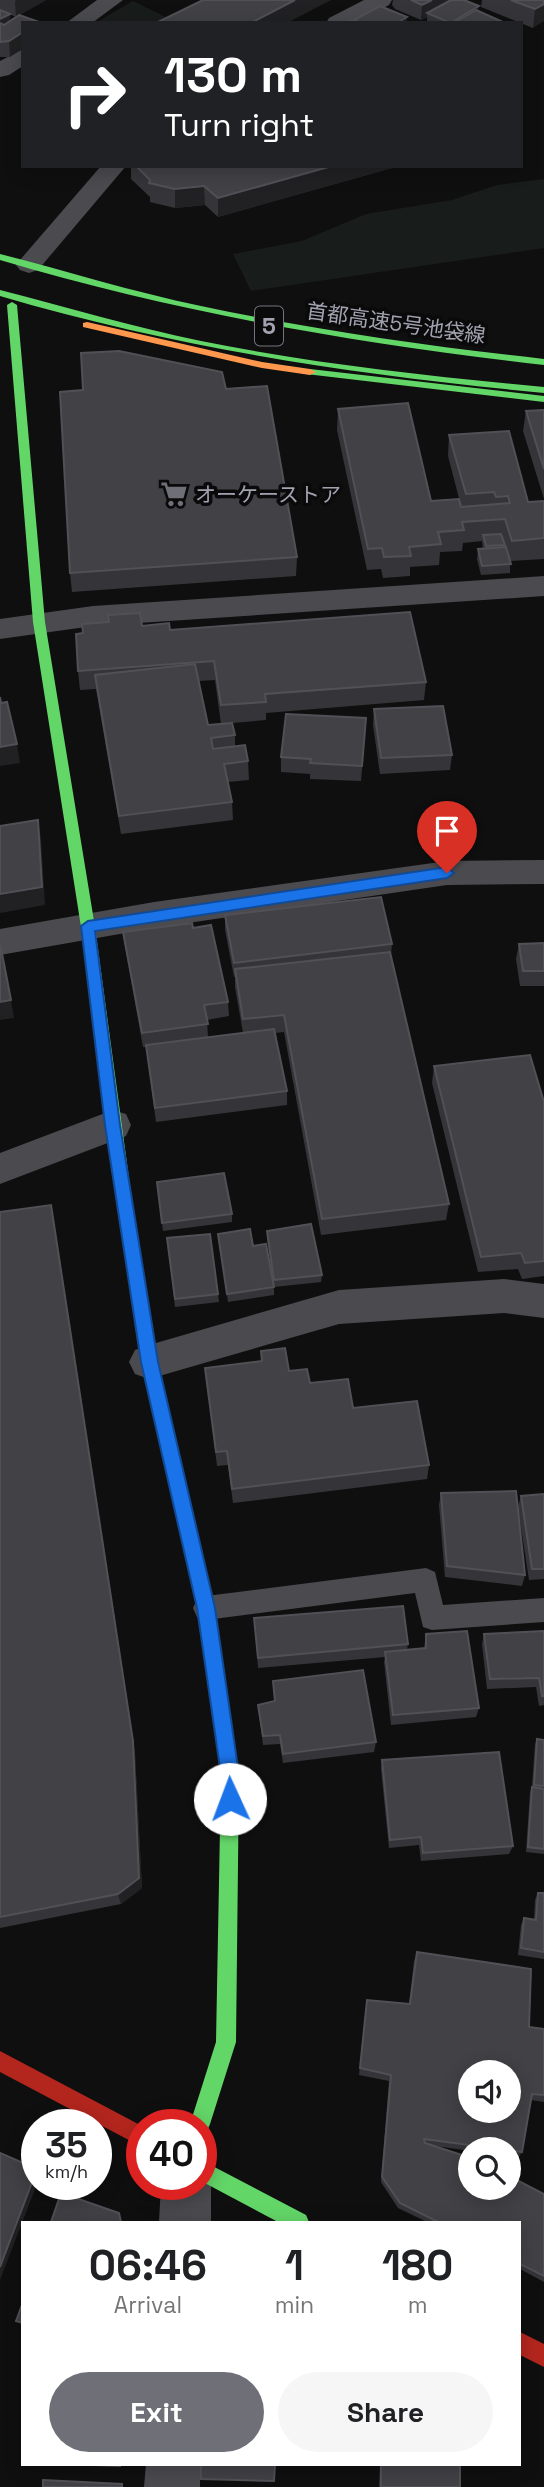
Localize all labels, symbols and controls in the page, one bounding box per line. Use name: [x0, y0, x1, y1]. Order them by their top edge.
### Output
text: 130 m: [164, 44, 302, 106]
icon: right: [49, 49, 140, 140]
text: Turn right: [164, 105, 314, 145]
street label: 首都高速5号池袋線: [305, 297, 487, 349]
road number: 5: [255, 306, 283, 346]
supermarket icon: オーケーストア: [159, 479, 189, 509]
place label: オーケーストア: [195, 481, 341, 508]
pin: [417, 801, 477, 873]
icon: arrive: [428, 812, 466, 850]
position arrow: [193, 1762, 267, 1836]
map controls: [458, 2060, 521, 2200]
button: sound: [458, 2060, 521, 2123]
speed limit sign: 40: [126, 2109, 217, 2200]
text: 35: [45, 2123, 88, 2167]
button: search: [458, 2137, 521, 2200]
text: km/h: [45, 2160, 88, 2183]
text: 06:46: [89, 2239, 207, 2292]
text: 1: [285, 2239, 304, 2292]
text: 180: [382, 2239, 453, 2292]
text: Arrival: [114, 2290, 182, 2320]
text: min: [275, 2290, 314, 2320]
text: m: [408, 2290, 427, 2320]
button: Exit: [49, 2372, 264, 2452]
button: Share: [278, 2372, 493, 2452]

